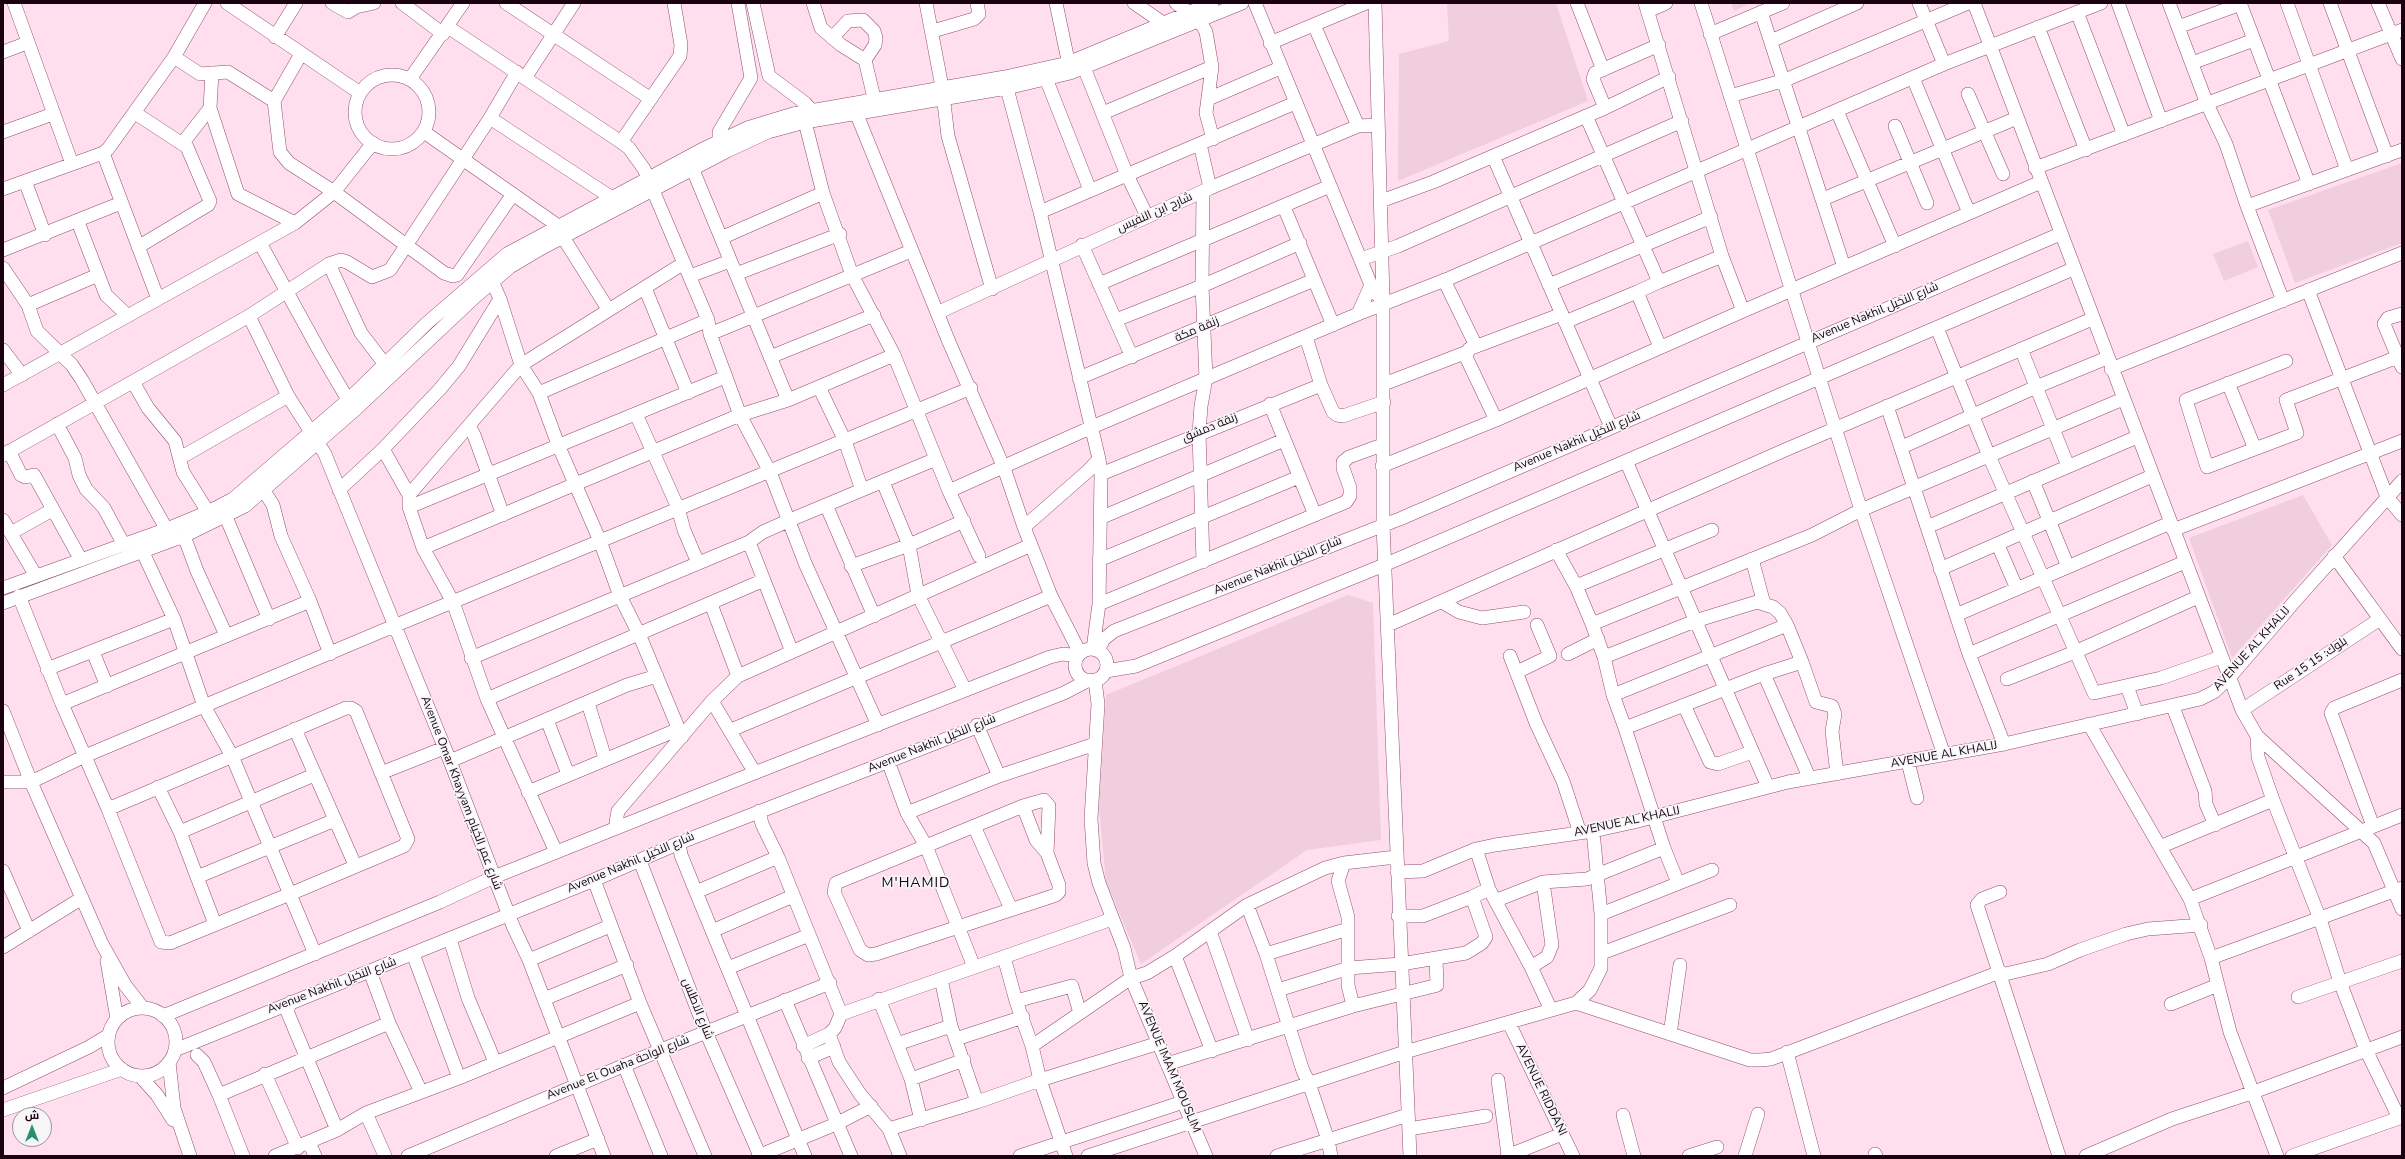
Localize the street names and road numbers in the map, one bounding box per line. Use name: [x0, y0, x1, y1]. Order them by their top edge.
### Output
street label: شارح ابن النفيس: [1115, 190, 1195, 236]
street label: Avenue Nakhil شارع النخيل: [1809, 280, 1941, 346]
street label: زنقة مكة: [1173, 314, 1221, 346]
street label: Avenue Nakhil شارع النخيل: [1511, 409, 1643, 475]
street label: زنقة دمشق: [1180, 410, 1240, 446]
street label: Avenue Nakhil شارع النخيل: [1212, 534, 1344, 598]
street label: AVENUE AL KHALIJ: [2210, 604, 2294, 694]
street label: Rue 15 بلوك: 15: [2272, 634, 2350, 694]
street label: Avenue Omar Khayyam شارع عمر الخيام: [417, 694, 505, 892]
street label: Avenue Nakhil شارع النخيل: [866, 712, 998, 776]
street label: AVENUE AL KHALIJ: [1889, 739, 1999, 771]
street label: AVENUE AL KHALIJ: [1573, 804, 1681, 840]
street label: Avenue Nakhil شارع النخيل: [565, 830, 697, 896]
street label: Avenue Nakhil شارع النخيل: [265, 955, 399, 1017]
street label: شارع الاطلس: [678, 976, 716, 1042]
street label: AVENUE IMAM MOUSLIM: [1135, 999, 1203, 1135]
street label: Avenue El Ouaha شارع الواحة: [544, 1033, 692, 1103]
street label: AVENUE RIDDANI: [1512, 1042, 1570, 1138]

